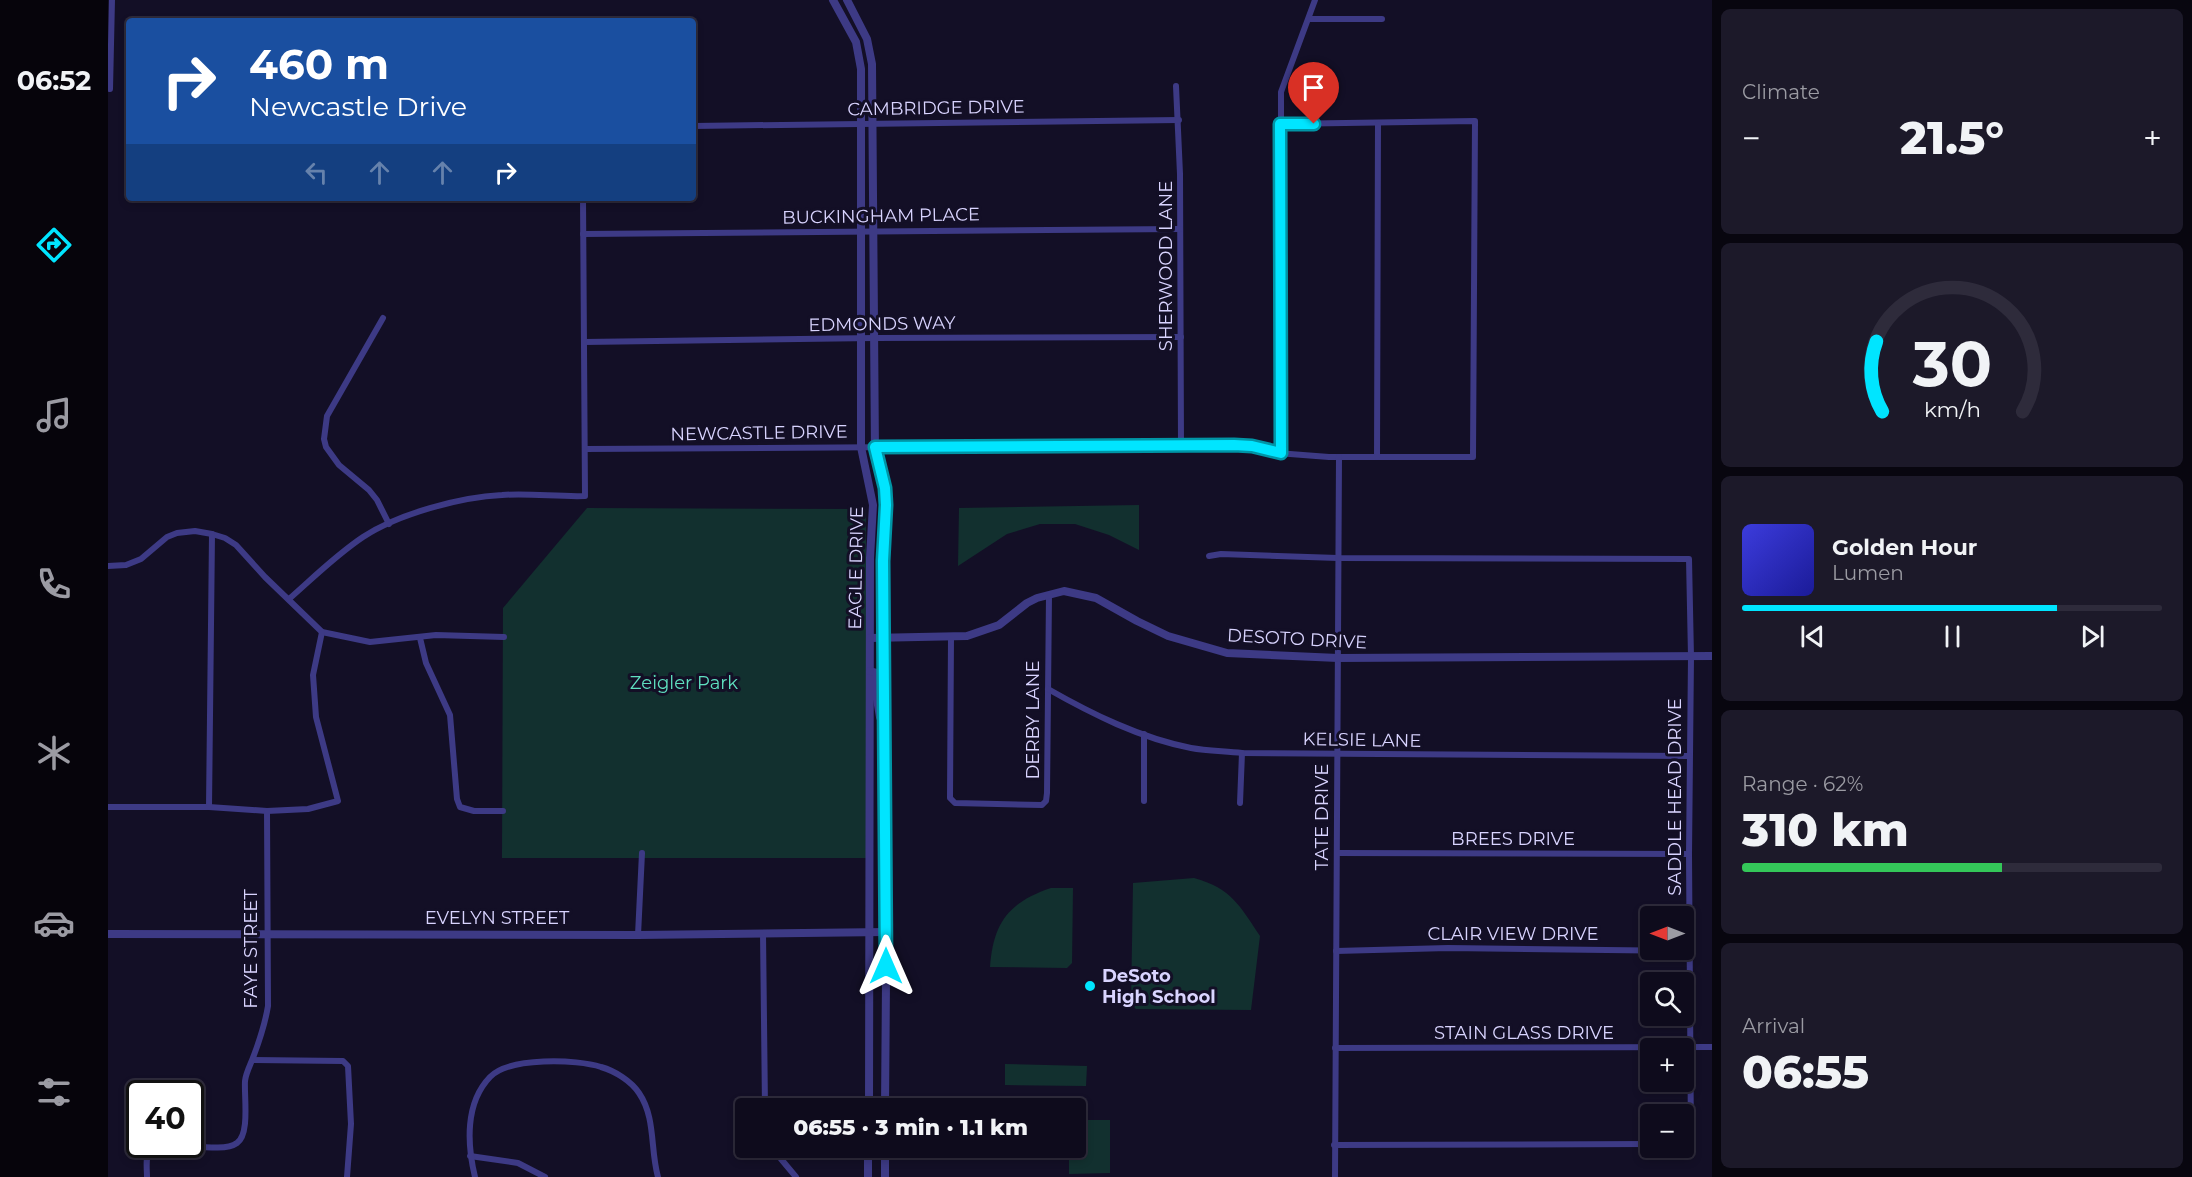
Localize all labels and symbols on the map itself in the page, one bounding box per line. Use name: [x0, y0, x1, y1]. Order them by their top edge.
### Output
pin: [1288, 62, 1339, 124]
street label: CAMBRIDGE DRIVE: [847, 95, 1025, 121]
street label: SHERWOOD LANE: [1155, 181, 1177, 351]
street label: BUCKINGHAM PLACE: [782, 203, 980, 229]
street label: EDMONDS WAY: [808, 312, 956, 336]
street label: NEWCASTLE DRIVE: [670, 420, 848, 446]
street label: EAGLE DRIVE: [844, 506, 868, 630]
street label: DESOTO DRIVE: [1226, 624, 1368, 654]
street label: DERBY LANE: [1022, 660, 1044, 780]
park label: Zeigler Park: [630, 672, 738, 694]
street label: SADDLE HEAD DRIVE: [1664, 698, 1686, 896]
street label: KELSIE LANE: [1302, 728, 1422, 752]
street label: TATE DRIVE: [1311, 764, 1333, 870]
street label: BREES DRIVE: [1451, 828, 1575, 850]
street label: FAYE STREET: [240, 889, 262, 1009]
north arrow: [1640, 906, 1694, 960]
street label: EVELYN STREET: [425, 907, 570, 929]
street label: CLAIR VIEW DRIVE: [1427, 923, 1599, 945]
position arrow: [854, 934, 918, 998]
place label: DeSoto High School: [1102, 965, 1216, 1008]
marker: DeSoto High School: [1083, 979, 1097, 993]
street label: STAIN GLASS DRIVE: [1434, 1022, 1614, 1044]
speed limit sign: 40: [126, 1080, 204, 1158]

